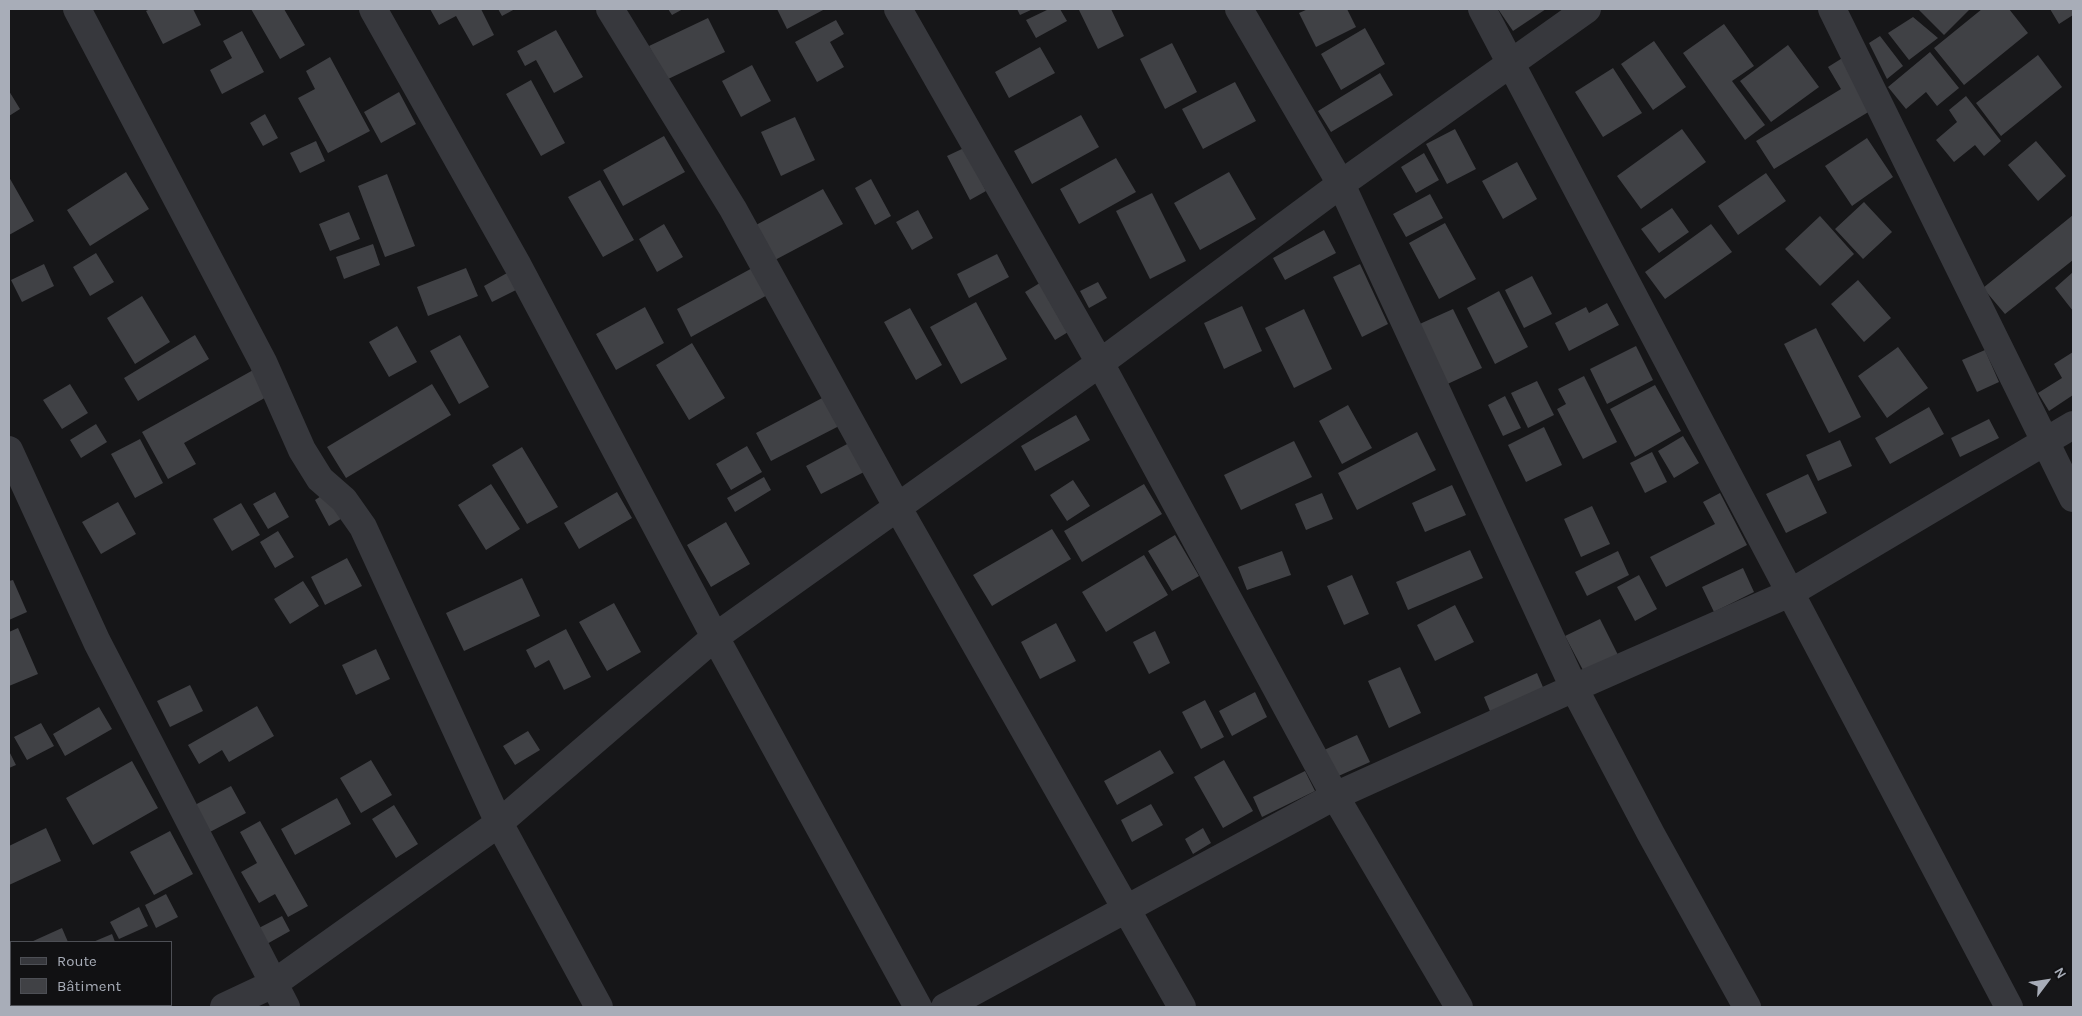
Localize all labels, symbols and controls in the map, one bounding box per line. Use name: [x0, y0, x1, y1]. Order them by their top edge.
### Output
legend: [10, 941, 172, 1006]
text: Route: [57, 952, 97, 970]
north arrow: [2022, 956, 2072, 1006]
text: N: [2050, 964, 2070, 982]
text: Bâtiment: [57, 977, 121, 995]

